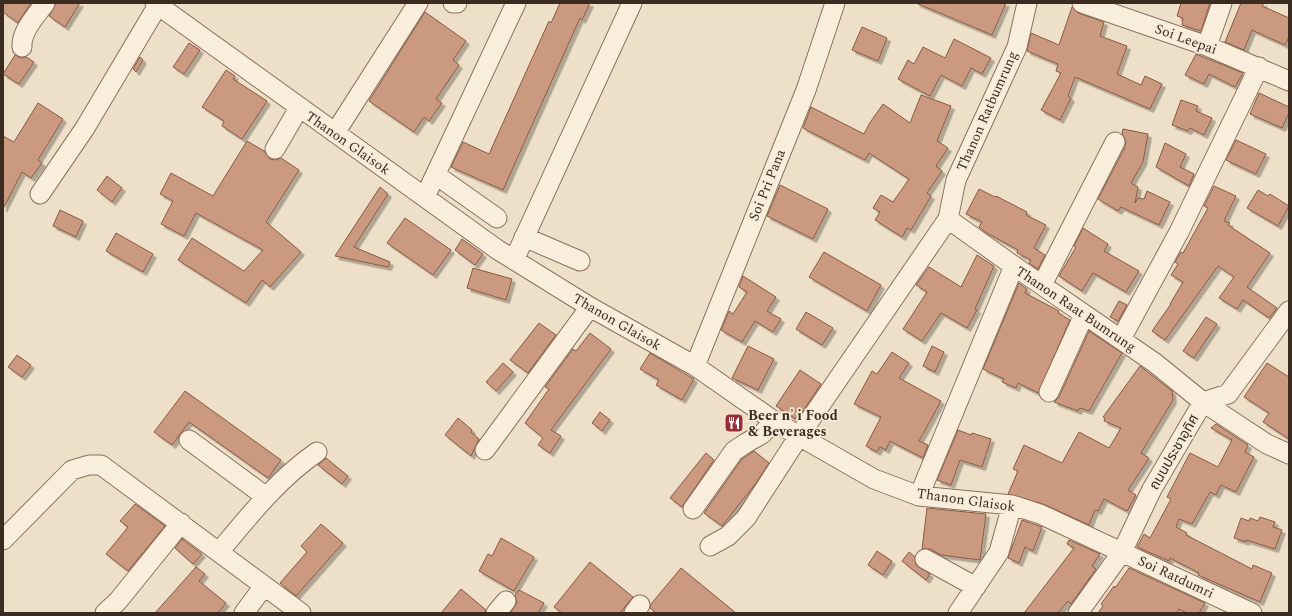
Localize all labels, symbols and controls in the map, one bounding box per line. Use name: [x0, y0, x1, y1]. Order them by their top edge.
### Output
street label: Soi Leepai: [1152, 18, 1220, 60]
street label: Thanon Ratbumrung: [951, 47, 1023, 175]
street label: Thanon Glaisok: [301, 106, 395, 180]
street label: Soi Pri Pana: [743, 146, 791, 224]
street label: Thanon Raat Bumrung: [1011, 261, 1141, 357]
street label: Thanon Glaisok: [569, 288, 665, 356]
place label: Beer n' i Food & Beverages: [748, 405, 838, 442]
street label: ถนนประชาอุทิศ: [1144, 410, 1204, 494]
restaurant icon: Beer n' i Food & Beverages: [723, 412, 745, 434]
street label: Thanon Glaisok: [915, 483, 1017, 517]
street label: Soi Ratdumri: [1134, 550, 1218, 604]

